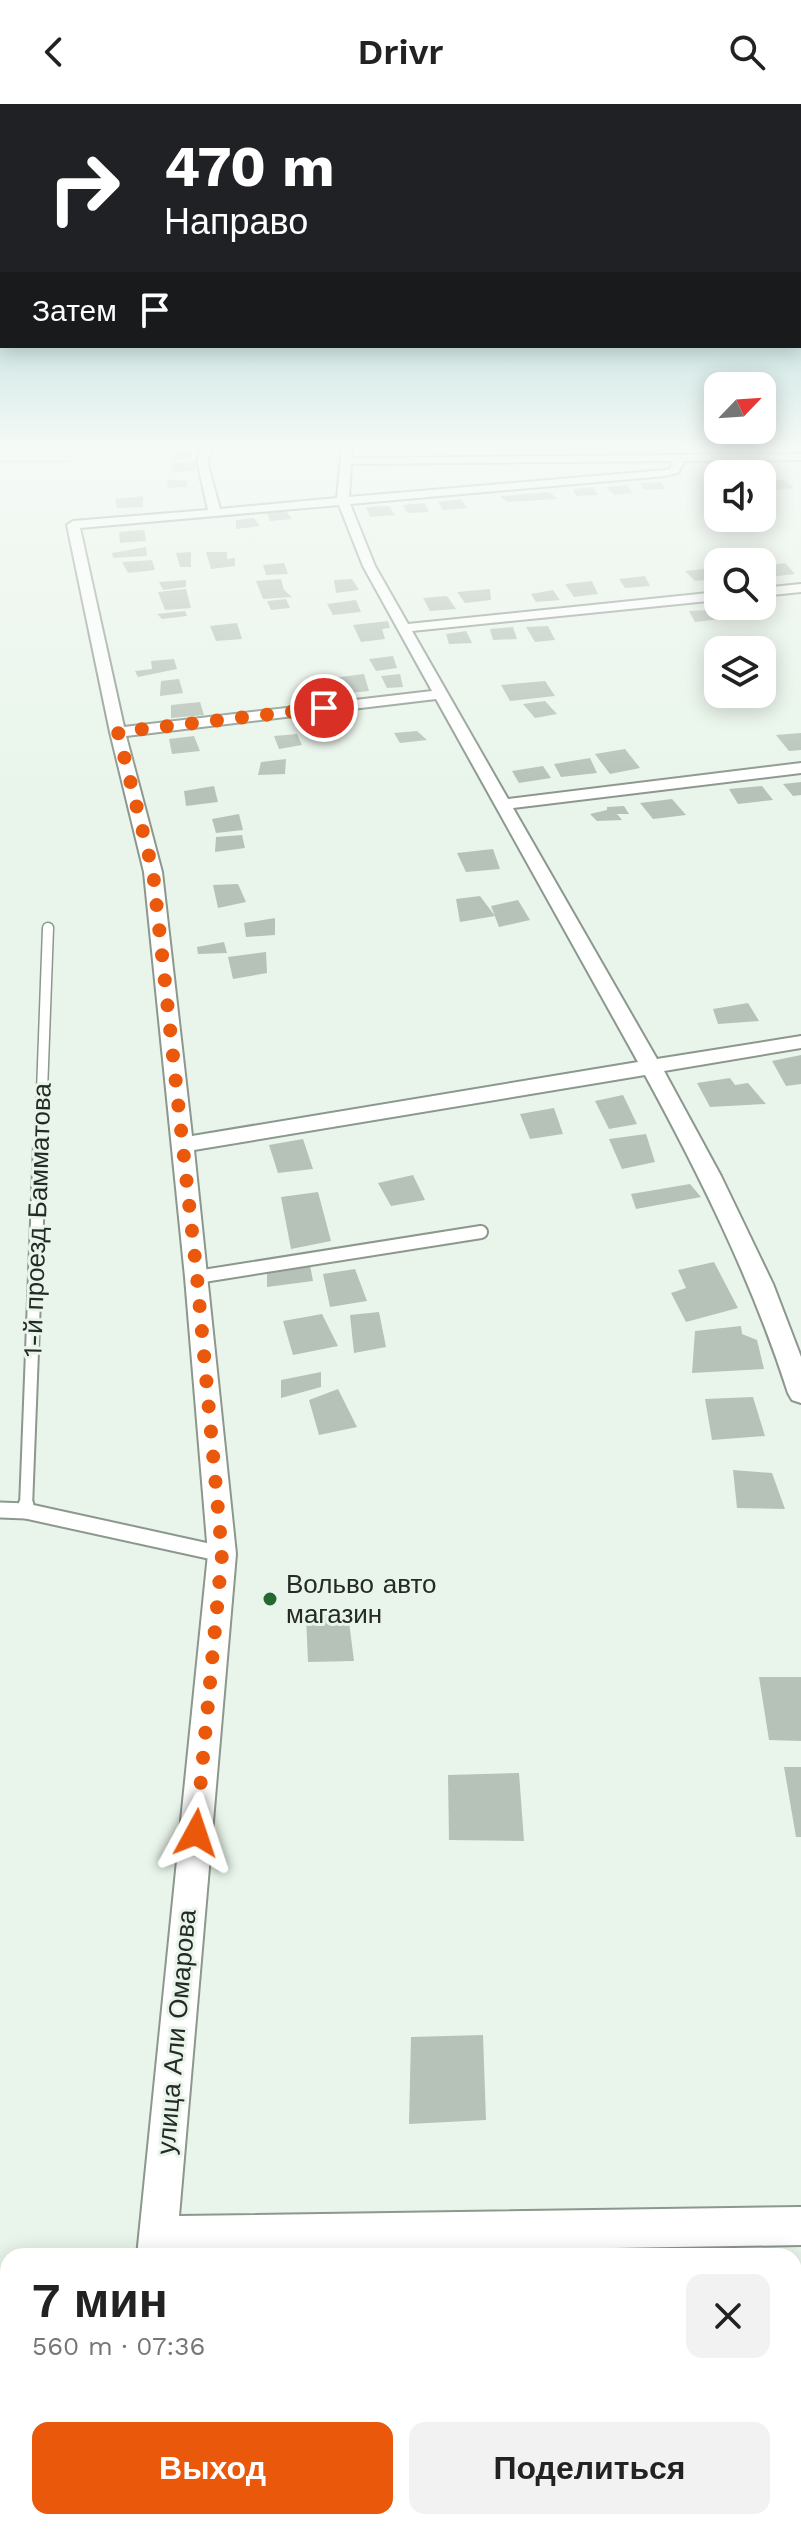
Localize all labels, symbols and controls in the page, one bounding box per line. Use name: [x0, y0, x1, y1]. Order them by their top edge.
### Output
icon: back: [32, 30, 76, 74]
icon: search: [725, 30, 769, 74]
text: Drivr: [358, 31, 443, 73]
text: 470 m: [164, 134, 335, 200]
icon: right: [32, 136, 136, 240]
text: Направо: [164, 201, 308, 243]
icon: arrive: [133, 288, 177, 332]
text: Затем: [32, 293, 117, 328]
north arrow: [704, 372, 776, 444]
map controls: [704, 372, 776, 708]
button: sound: [704, 460, 776, 532]
button: search: [704, 548, 776, 620]
button: layers: [704, 636, 776, 708]
pin: [290, 674, 358, 742]
icon: arrive: [302, 686, 346, 730]
street label: 1-й проезд Бамматова: [17, 1082, 57, 1358]
place label: Вольво авто магазин: [286, 1569, 437, 1629]
marker: Вольво авто магазин: [261, 1590, 279, 1608]
position arrow: [154, 1791, 238, 1875]
street label: улица Али Омарова: [150, 1908, 202, 2156]
text: 7 мин: [32, 2272, 168, 2329]
button: close: [686, 2274, 770, 2358]
text: 560 m · 07:36: [32, 2331, 205, 2361]
button: Выход: [32, 2422, 393, 2514]
button: Поделиться: [409, 2422, 770, 2514]

